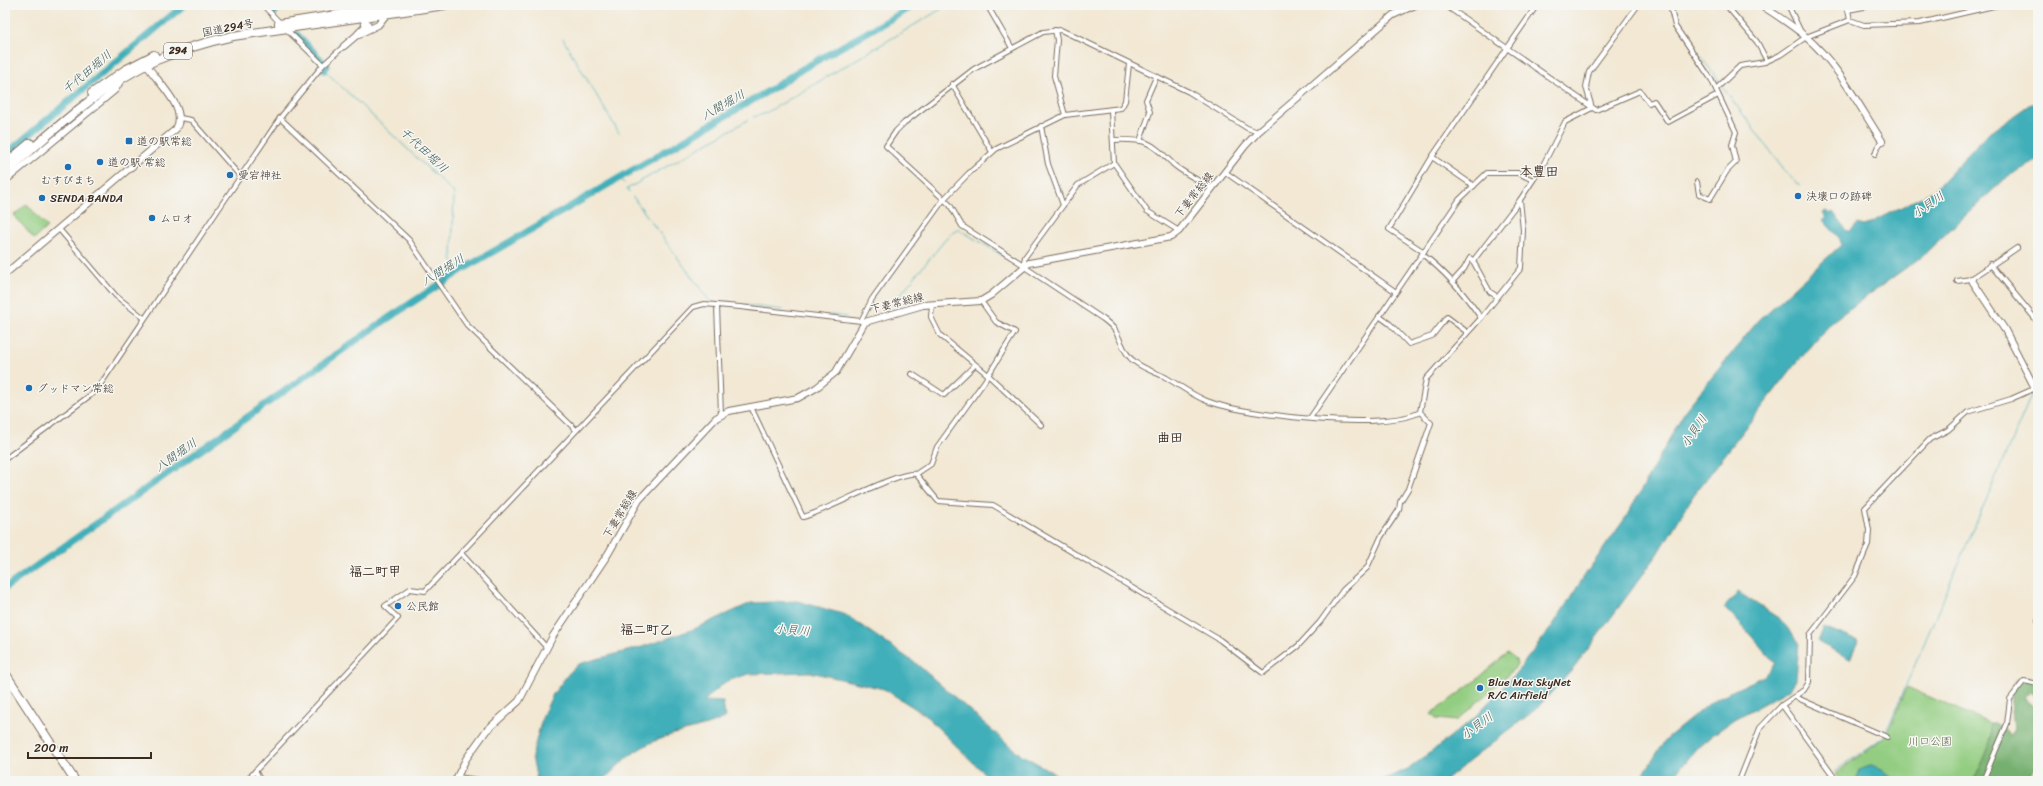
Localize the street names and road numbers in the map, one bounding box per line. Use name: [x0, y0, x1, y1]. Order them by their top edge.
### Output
street label: 国道294号: [200, 14, 256, 42]
road number: 294: [164, 43, 192, 59]
street label: 下妻常総線: [1170, 167, 1218, 223]
street label: 下妻常総線: [868, 287, 926, 319]
street label: 下妻常総線: [598, 486, 642, 542]

